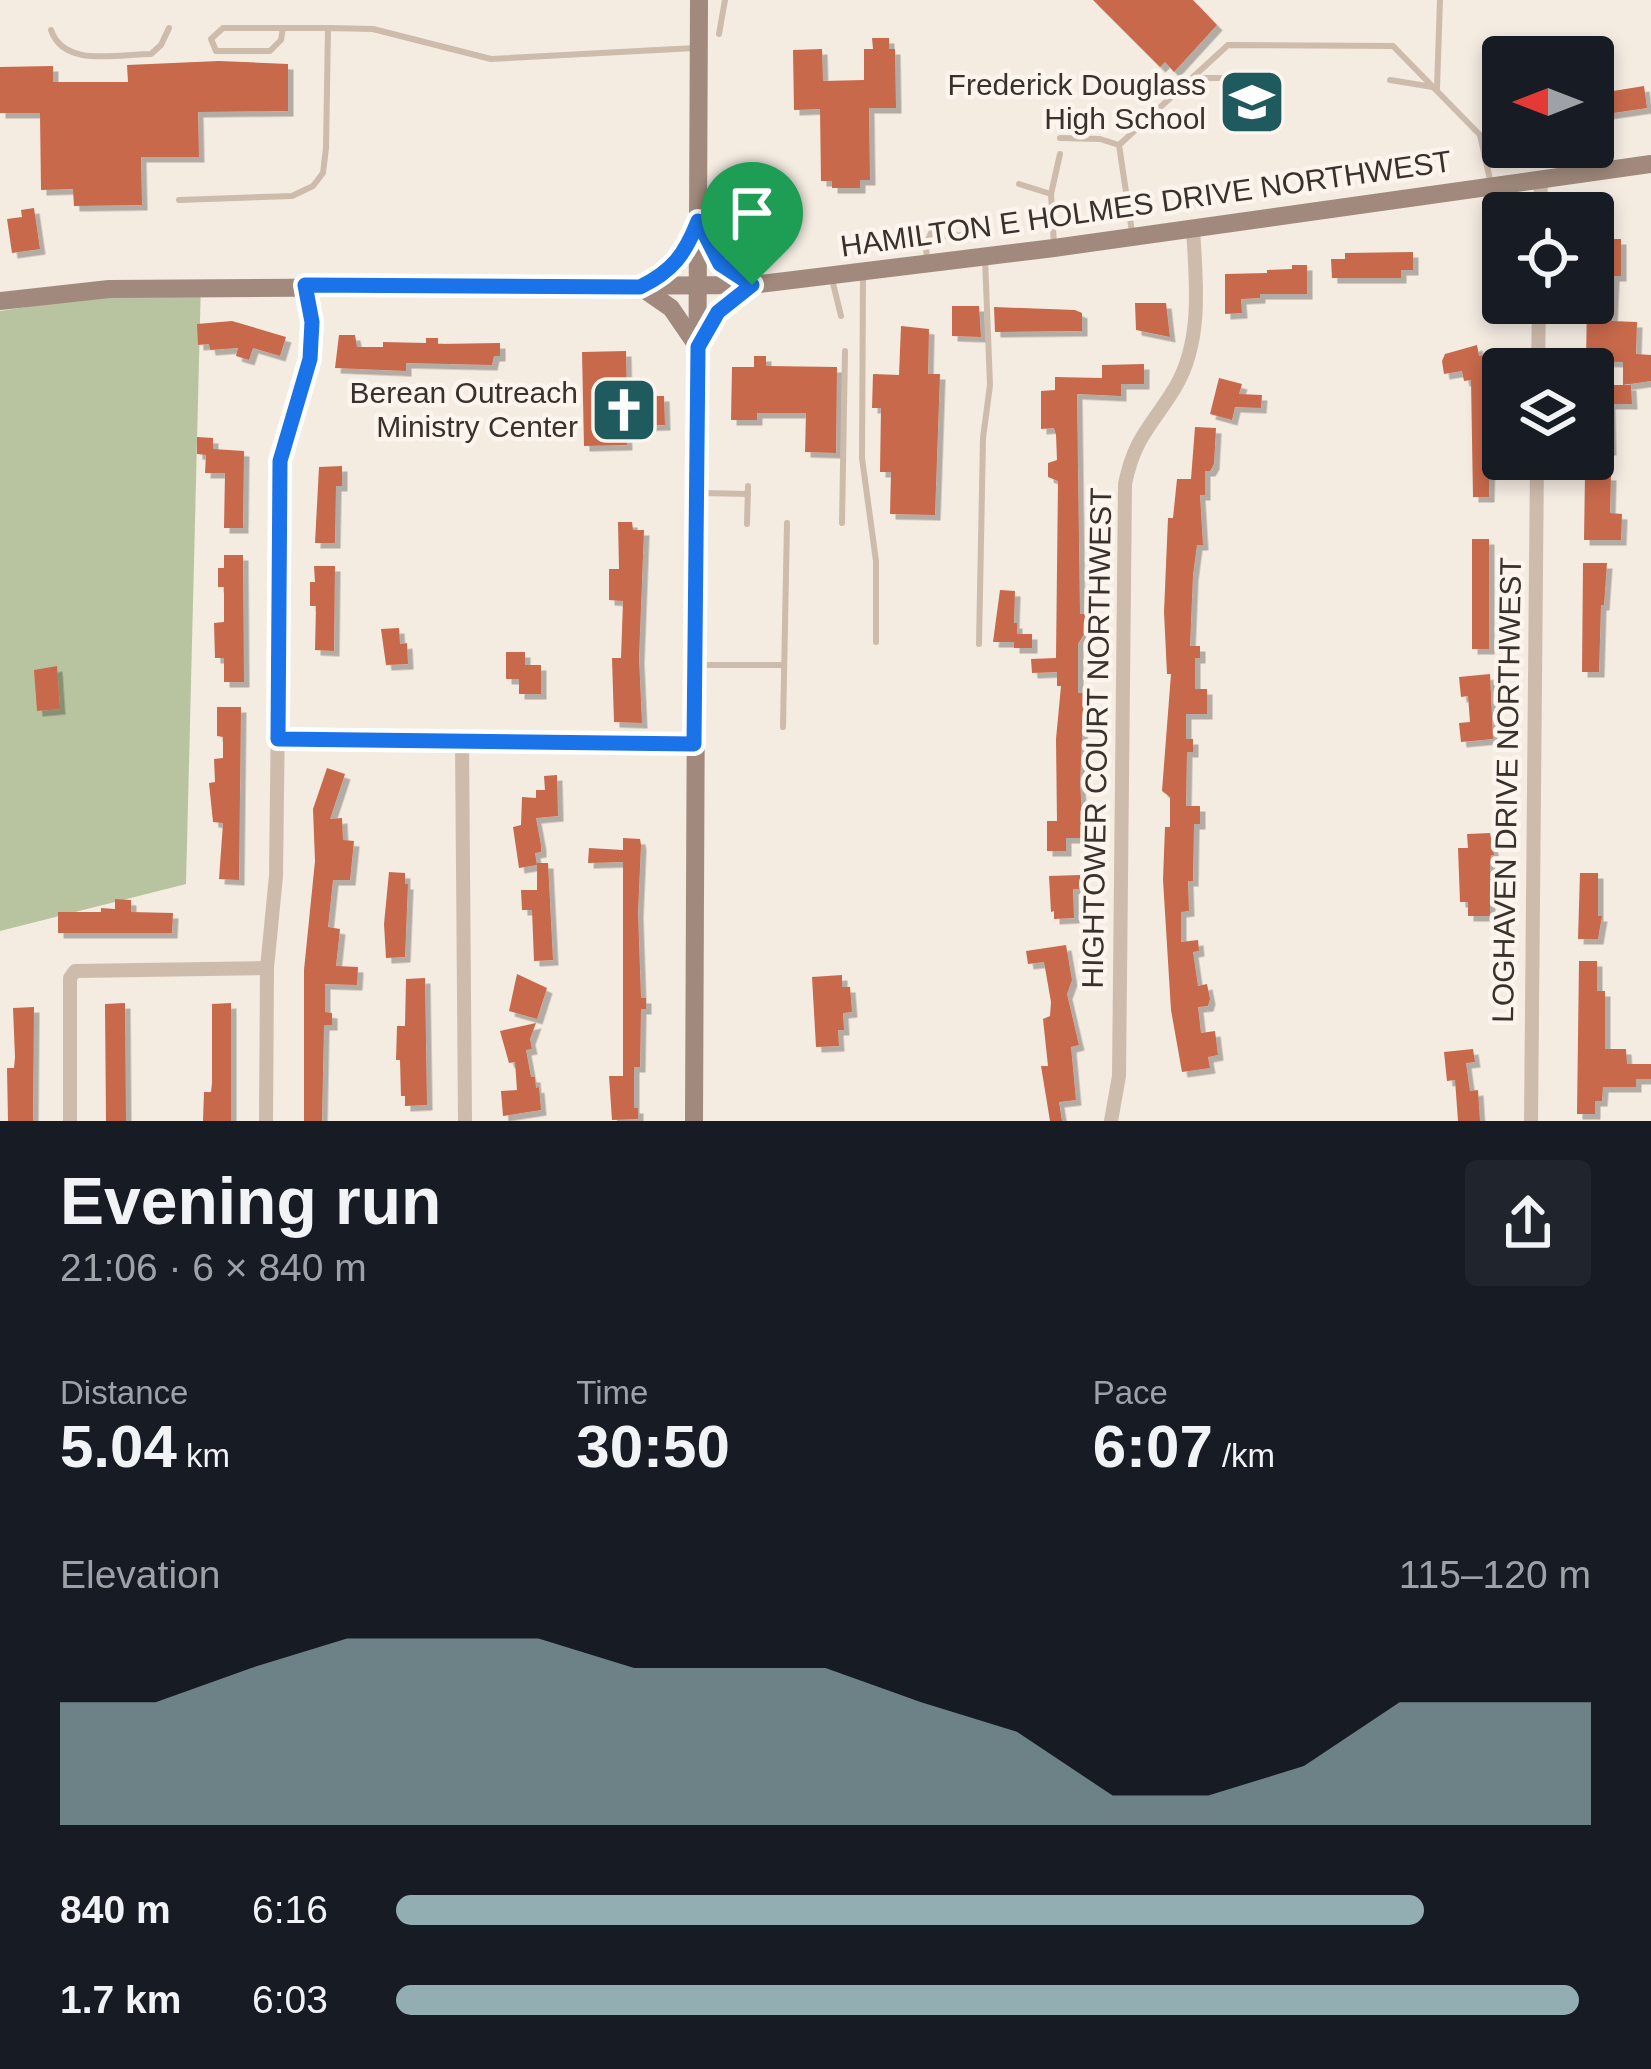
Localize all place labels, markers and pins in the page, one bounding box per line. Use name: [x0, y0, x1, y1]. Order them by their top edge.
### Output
school or university icon: Frederick Douglass High School: [1217, 67, 1287, 137]
place label: Frederick Douglass High School: [948, 68, 1206, 135]
pin: [701, 162, 803, 285]
church icon: Berean Outreach Ministry Center: [589, 375, 659, 445]
place label: Berean Outreach Ministry Center: [350, 376, 578, 443]

